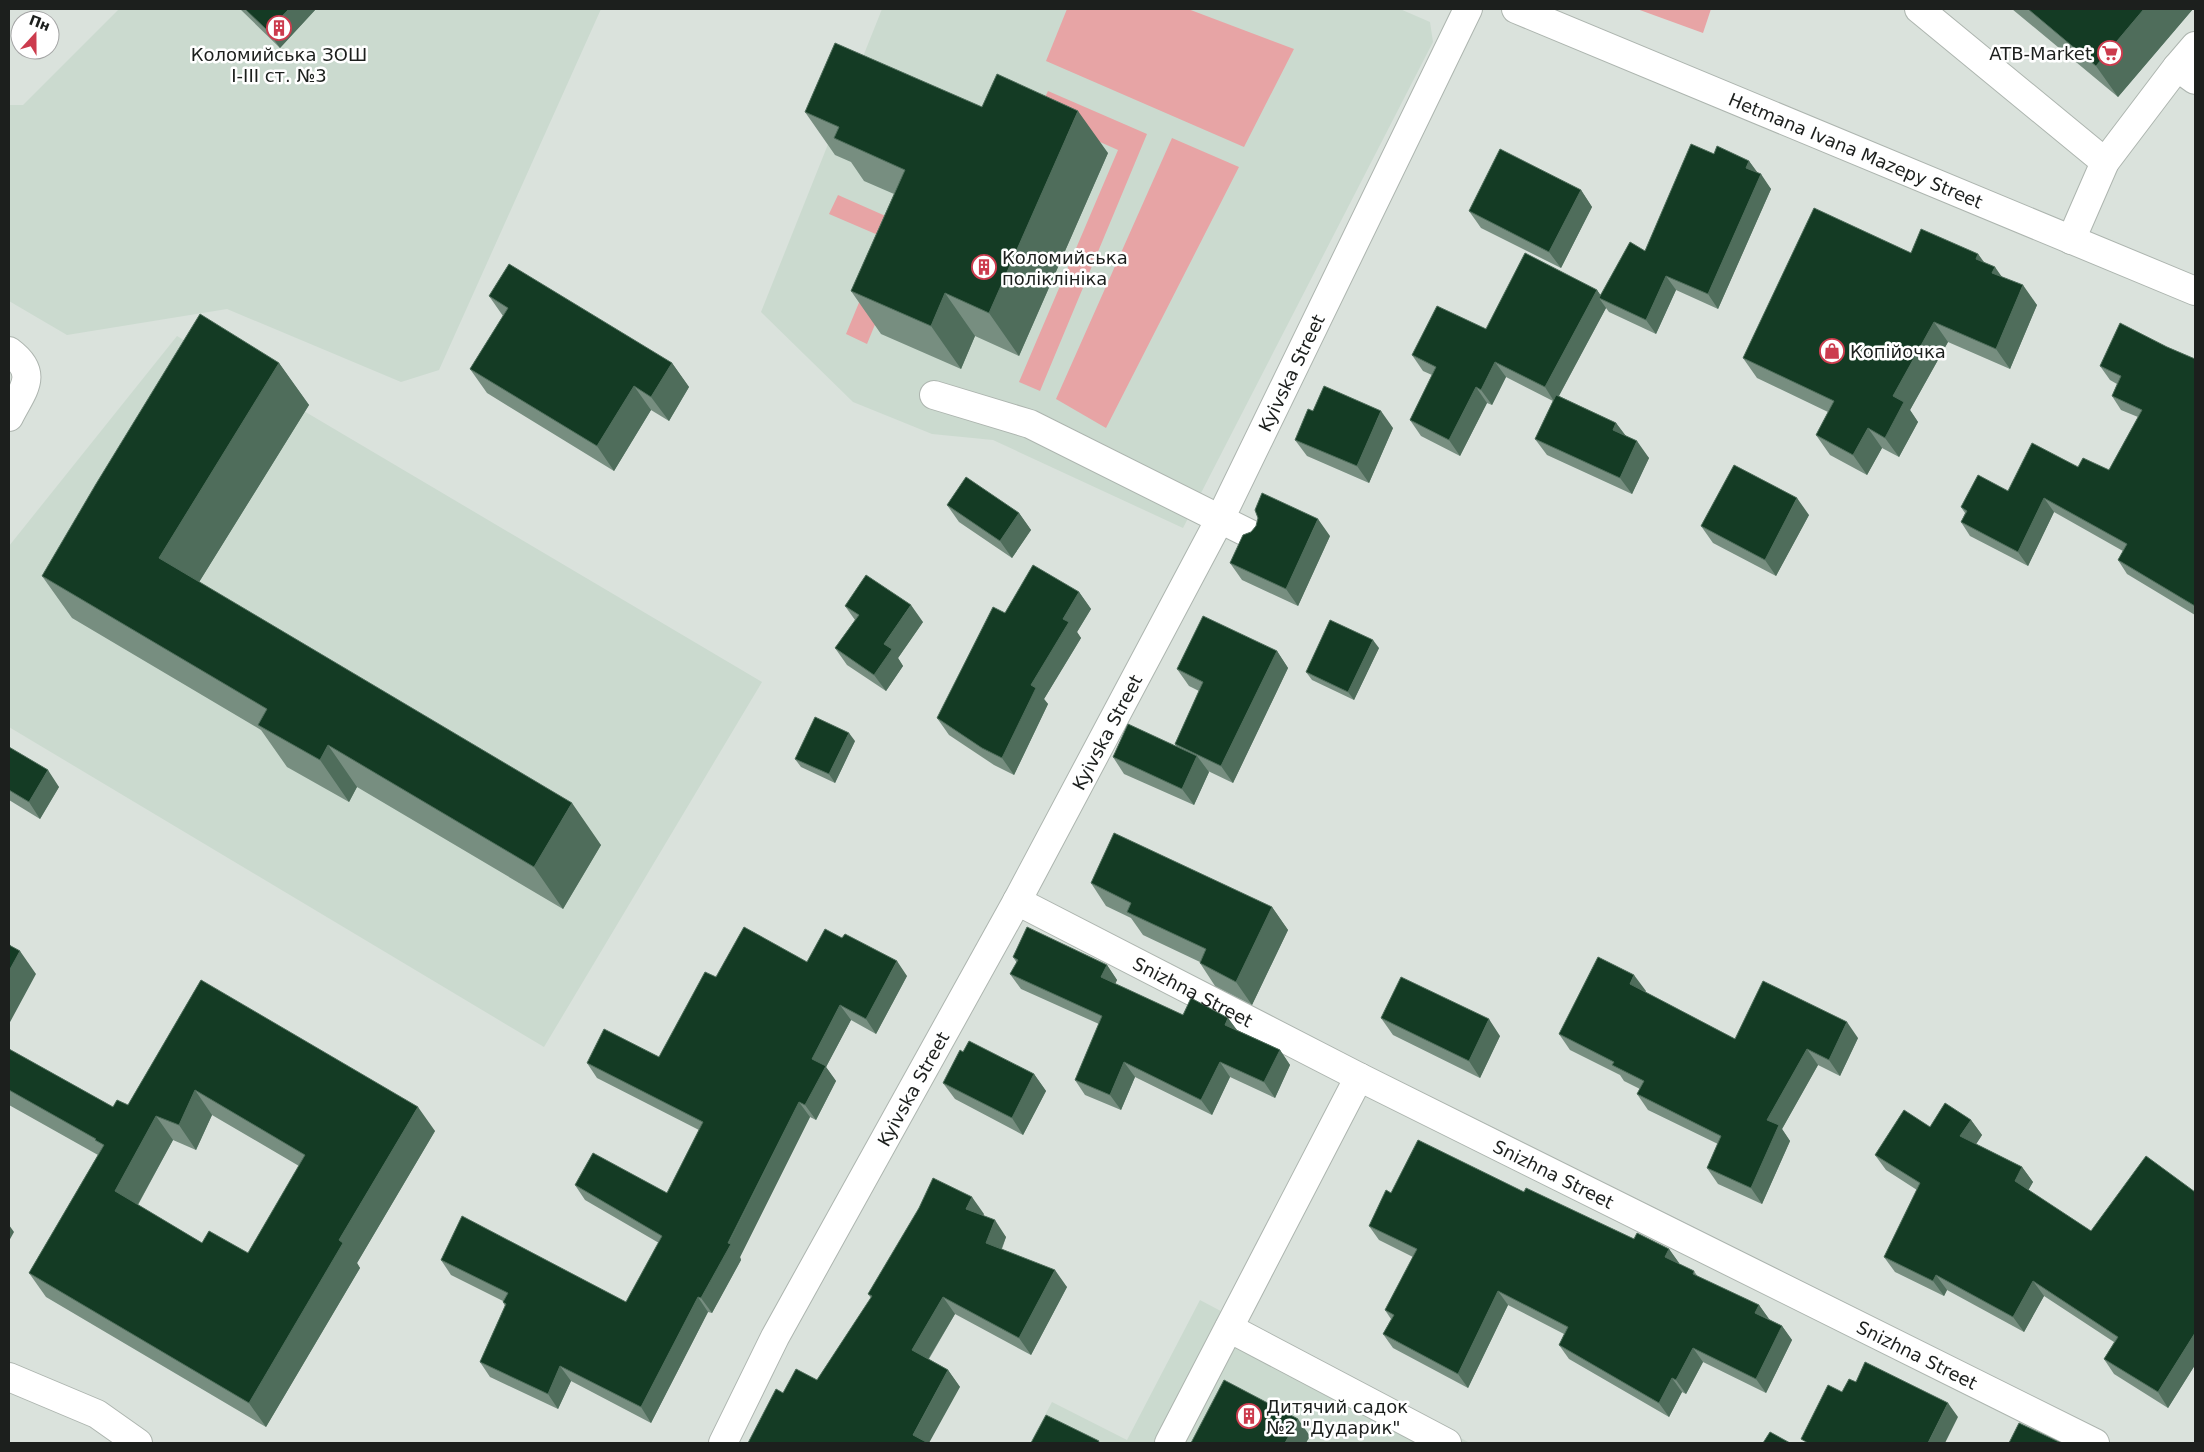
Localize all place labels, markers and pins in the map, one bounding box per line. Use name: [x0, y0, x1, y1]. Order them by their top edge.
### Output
building icon: Коломийська ЗОШ І-ІІІ ст. №3: [266, 15, 292, 41]
supermarket icon: ATB-Market: [2097, 40, 2123, 66]
place label: ATB-Market: [1989, 43, 2092, 64]
place label: Коломийська ЗОШ І-ІІІ ст. №3: [191, 44, 367, 86]
place label: Коломийська поліклініка: [1002, 247, 1128, 289]
building icon: Коломийська поліклініка: [971, 254, 997, 280]
shop icon: Копійочка: [1819, 338, 1845, 364]
place label: Копійочка: [1850, 341, 1946, 362]
place label: Дитячий садок №2 "Дударик": [1266, 1396, 1408, 1438]
building icon: Дитячий садок №2 "Дударик": [1236, 1403, 1262, 1429]

